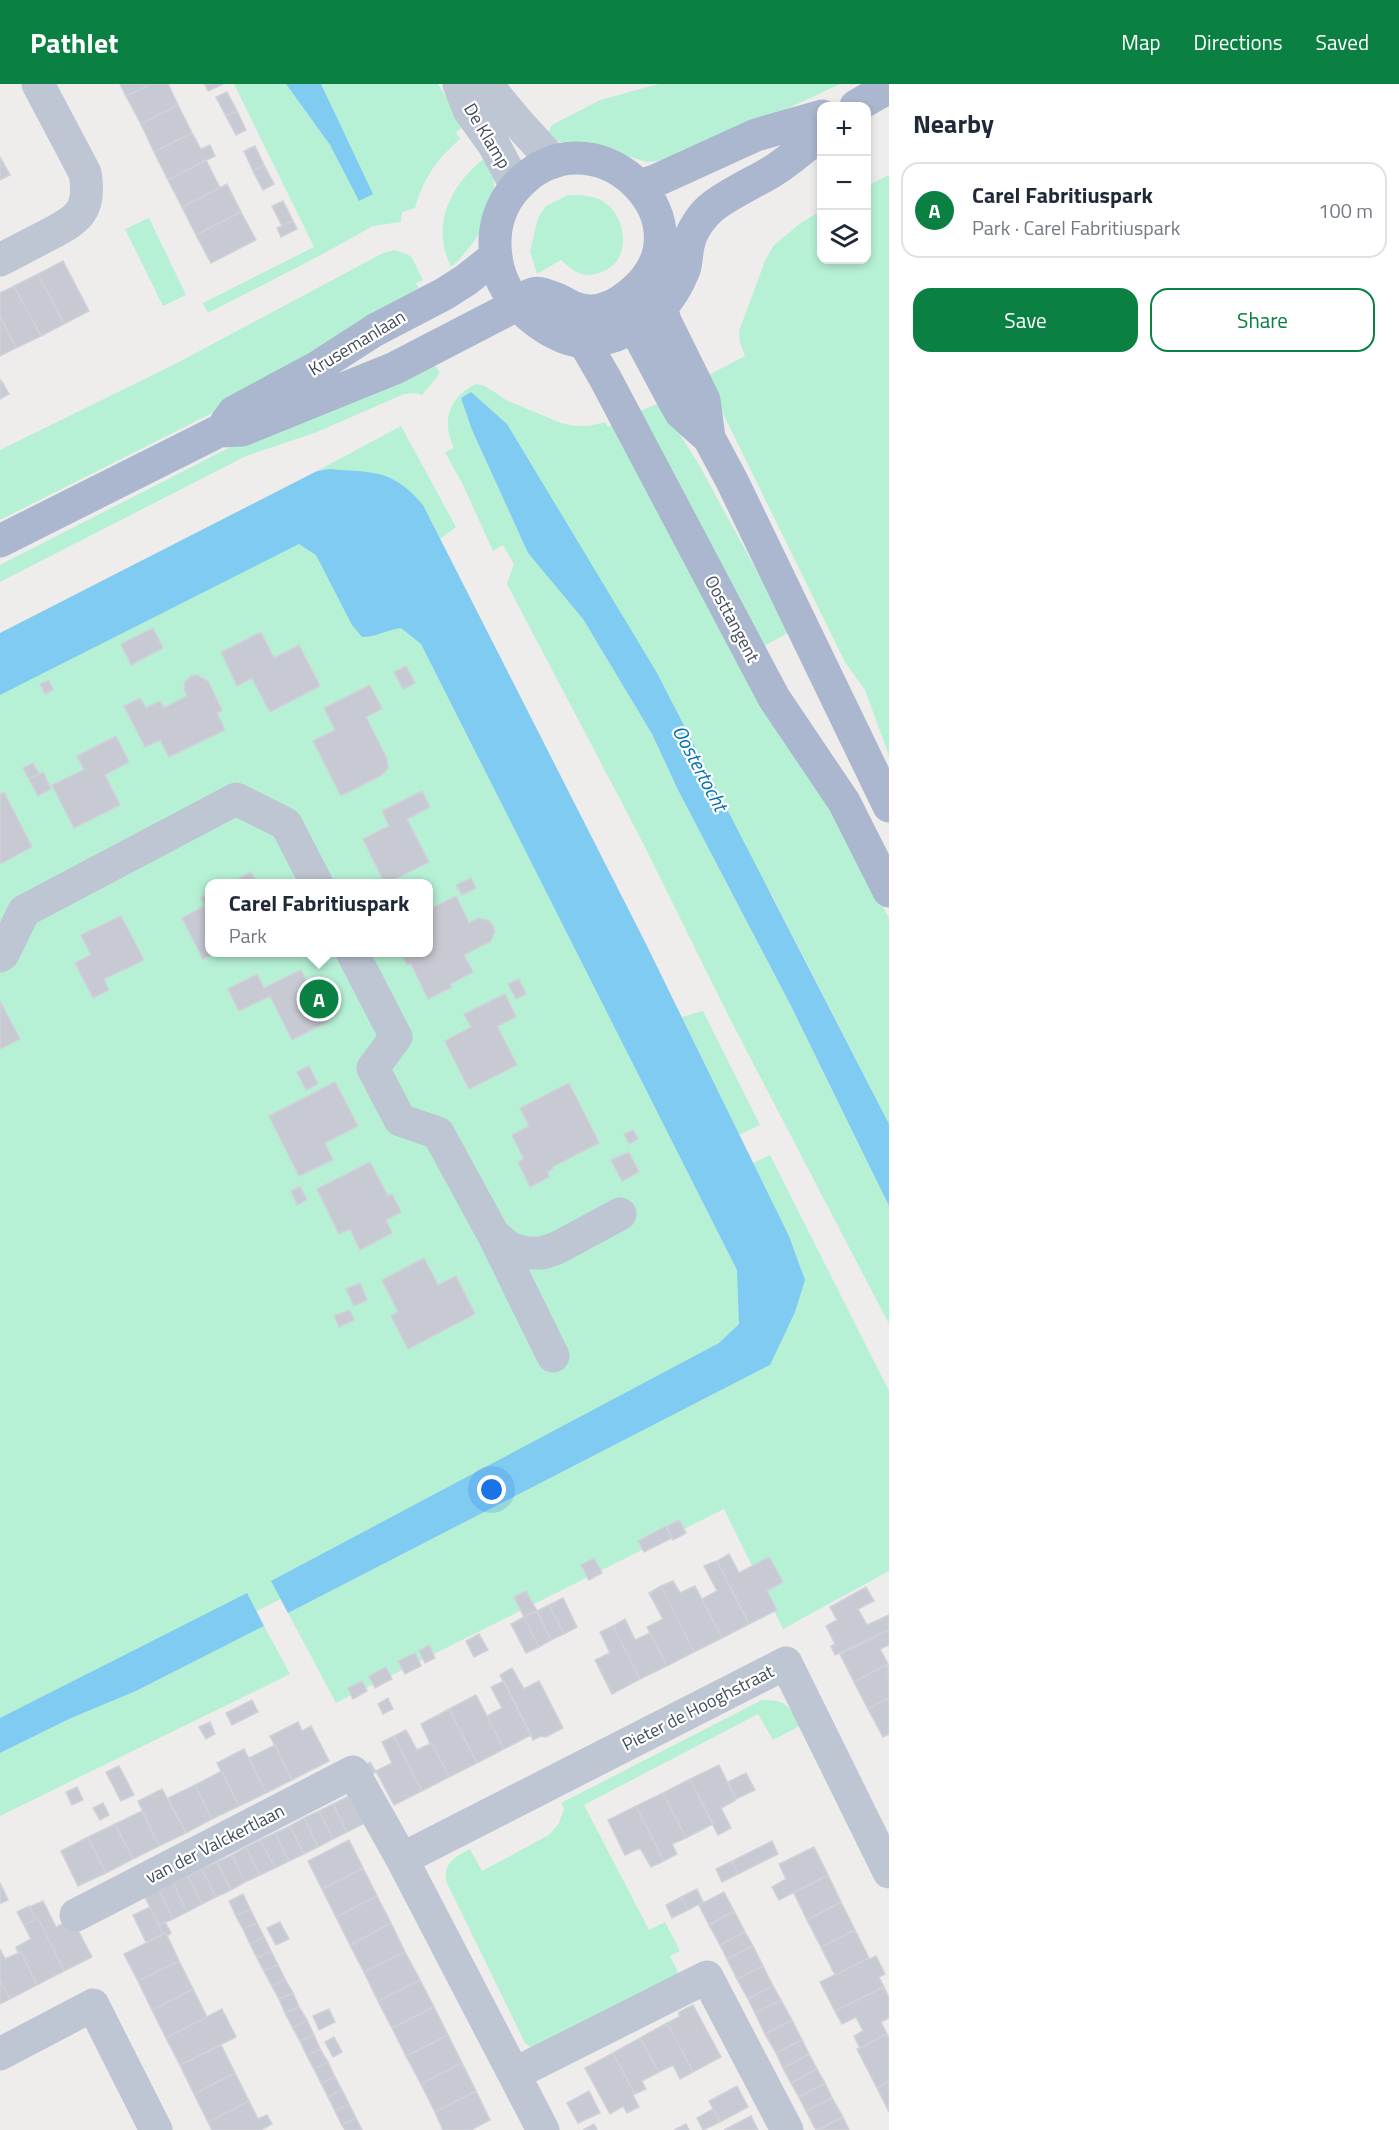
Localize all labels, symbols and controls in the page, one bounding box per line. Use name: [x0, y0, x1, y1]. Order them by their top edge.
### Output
text: Pathlet: [30, 21, 118, 64]
text: Map: [1121, 26, 1161, 58]
text: Directions: [1194, 26, 1283, 58]
text: Saved: [1316, 26, 1369, 58]
street label: De Klamp: [457, 98, 518, 174]
map controls: [817, 102, 871, 264]
button: +: [817, 102, 871, 156]
text: Nearby: [913, 104, 994, 143]
button: −: [817, 156, 871, 210]
text: Carel Fabritiuspark: [972, 178, 1153, 212]
text: A: [928, 195, 941, 226]
text: 100 m: [1318, 195, 1373, 226]
button: layers: [817, 210, 871, 264]
text: Park · Carel Fabritiuspark: [972, 212, 1180, 243]
button: Save: [913, 288, 1138, 352]
button: Share: [1150, 288, 1375, 352]
street label: Krusemanlaan: [303, 303, 410, 382]
street label: Oosttangent: [698, 570, 767, 668]
water label: Oostertocht: [665, 719, 737, 819]
popup: [205, 879, 433, 957]
text: Carel Fabritiuspark: [229, 886, 409, 920]
text: Park: [229, 920, 267, 951]
pin: A: [300, 976, 338, 1022]
your location: [477, 1475, 506, 1504]
street label: Pieter de Hooghstraat: [617, 1657, 779, 1758]
street label: van der Valckertlaan: [141, 1797, 289, 1890]

